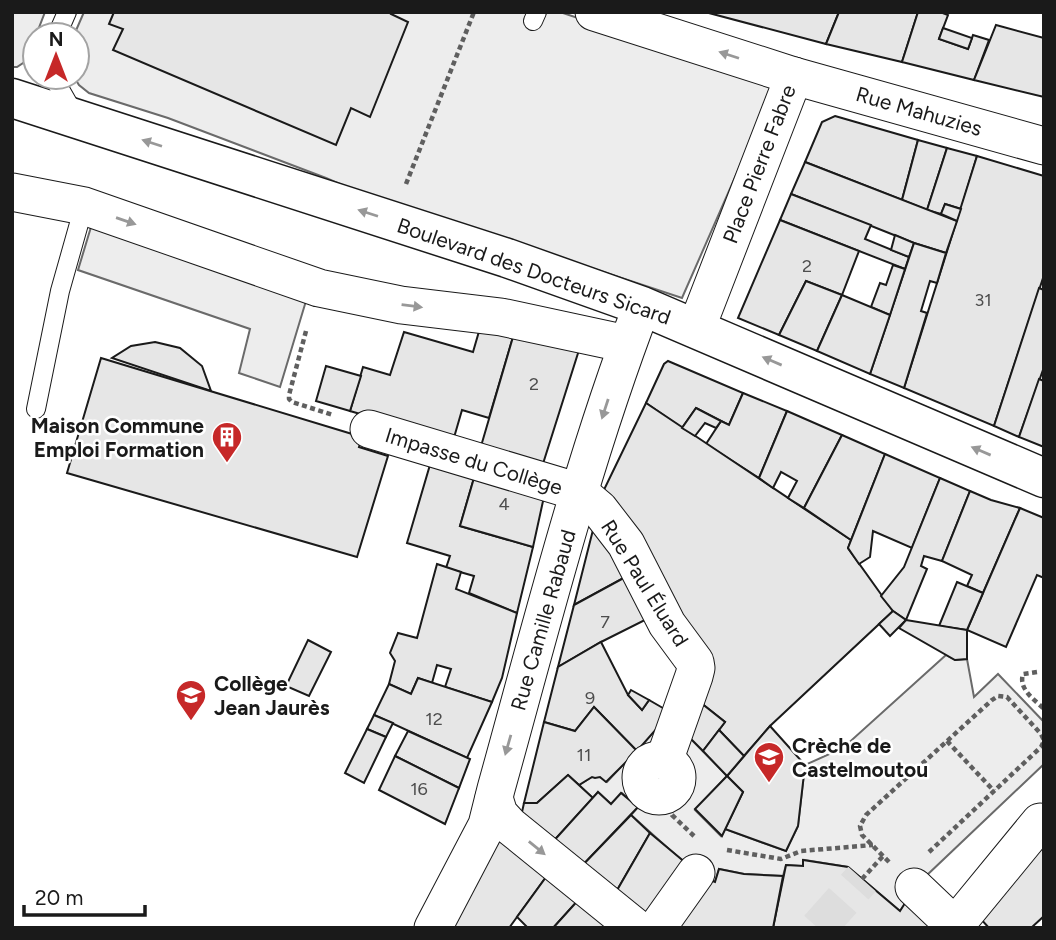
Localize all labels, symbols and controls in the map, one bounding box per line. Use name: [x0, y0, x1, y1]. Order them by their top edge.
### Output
north arrow: [21, 21, 91, 91]
text: N: [49, 28, 63, 51]
one-way arrow: [718, 50, 739, 60]
street label: Place Pierre Fabre: [717, 81, 801, 247]
street label: Rue Mahuzies: [853, 81, 985, 141]
one-way arrow: [141, 137, 162, 148]
one-way arrow: [358, 207, 379, 218]
street label: Boulevard des Docteurs Sicard: [394, 212, 674, 330]
one-way arrow: [115, 216, 136, 227]
house number: 2: [802, 255, 812, 277]
house number: 31: [974, 289, 992, 311]
one-way arrow: [401, 301, 423, 312]
one-way arrow: [761, 356, 782, 367]
house number: 2: [529, 373, 539, 395]
one-way arrow: [600, 398, 610, 419]
place label: Maison Commune Emploi Formation: [31, 413, 204, 462]
building icon: Maison Commune Emploi Formation: [210, 420, 244, 464]
street label: Impasse du Collège: [382, 422, 566, 500]
one-way arrow: [971, 445, 991, 457]
house number: 4: [498, 493, 510, 515]
street label: Rue Paul Éluard: [596, 515, 694, 651]
street label: Rue Camille Rabaud: [505, 527, 581, 713]
house number: 7: [600, 611, 610, 633]
place label: Collège Jean Jaurès: [214, 671, 330, 720]
school or university icon: Collège Jean Jaurès: [174, 678, 208, 722]
house number: 9: [585, 687, 595, 709]
house number: 12: [425, 708, 443, 730]
place label: Crèche de Castelmoutou: [792, 733, 928, 782]
one-way arrow: [502, 734, 513, 756]
school or university icon: Crèche de Castelmoutou: [752, 740, 786, 784]
house number: 11: [577, 744, 591, 766]
house number: 16: [410, 778, 428, 800]
one-way arrow: [527, 841, 545, 856]
scale bar: [24, 874, 145, 918]
text: 20 m: [35, 885, 83, 910]

